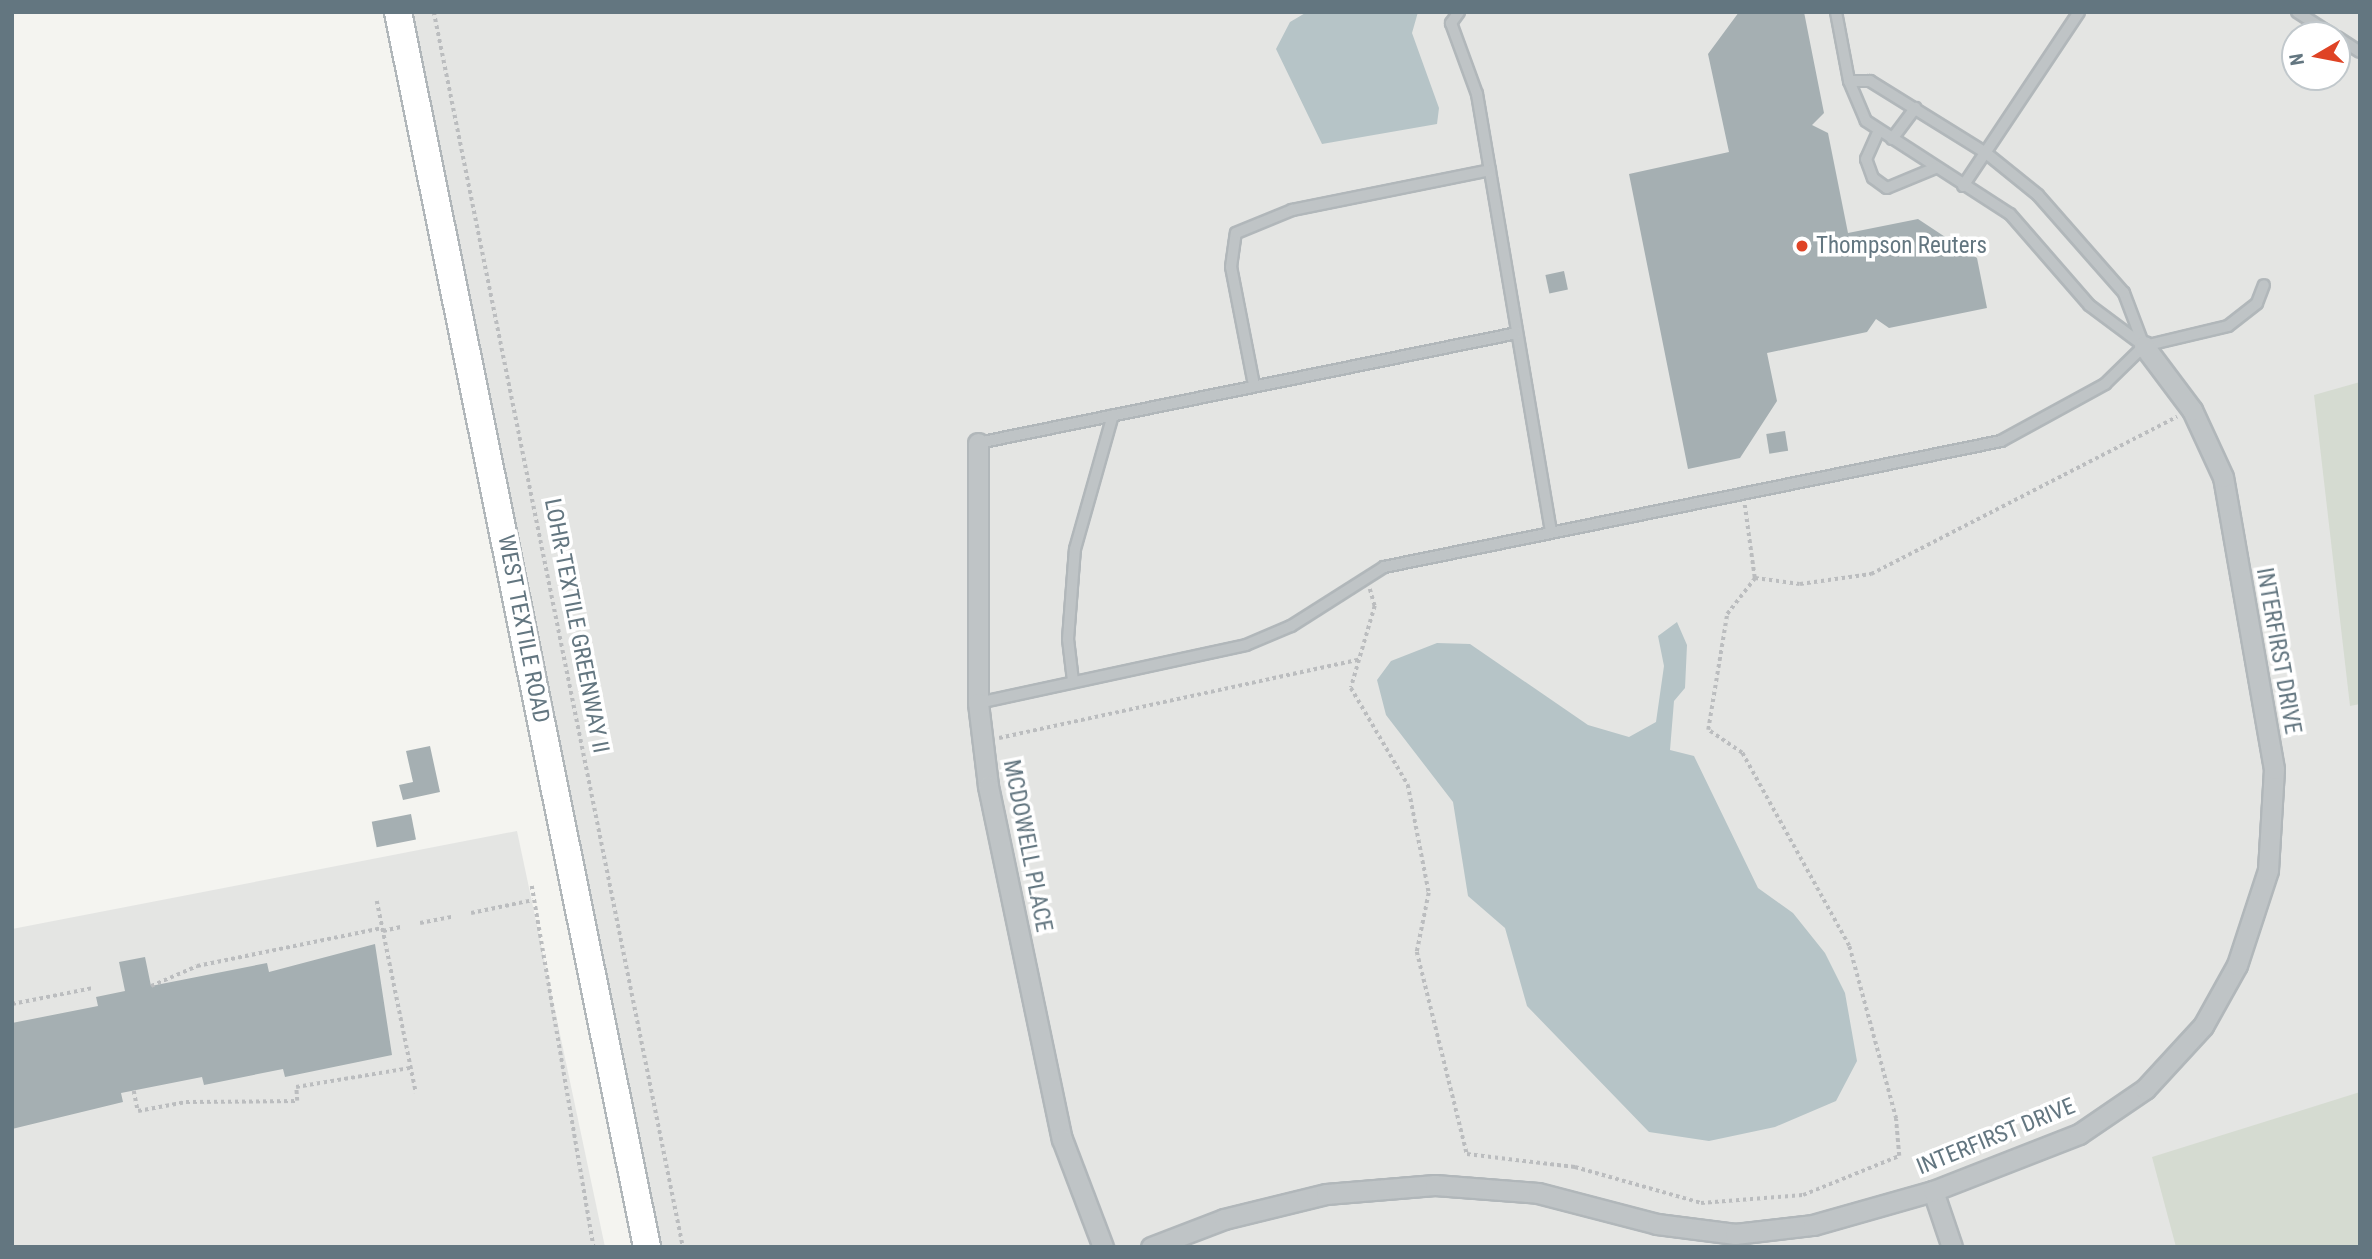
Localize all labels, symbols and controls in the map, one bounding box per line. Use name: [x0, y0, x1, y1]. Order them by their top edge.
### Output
north arrow: [2281, 21, 2351, 91]
text: N: [2284, 52, 2309, 67]
place label: Thompson Reuters: [1816, 232, 1987, 260]
marker: Thompson Reuters: [1794, 238, 1810, 254]
street label: LOHR-TEXTILE GREENWAY II: [538, 496, 614, 756]
street label: WEST TEXTILE ROAD: [491, 532, 555, 726]
street label: INTERFIRST DRIVE: [2250, 565, 2306, 737]
street label: MCDOWELL PLACE: [997, 757, 1057, 935]
street label: INTERFIRST DRIVE: [1913, 1093, 2079, 1181]

